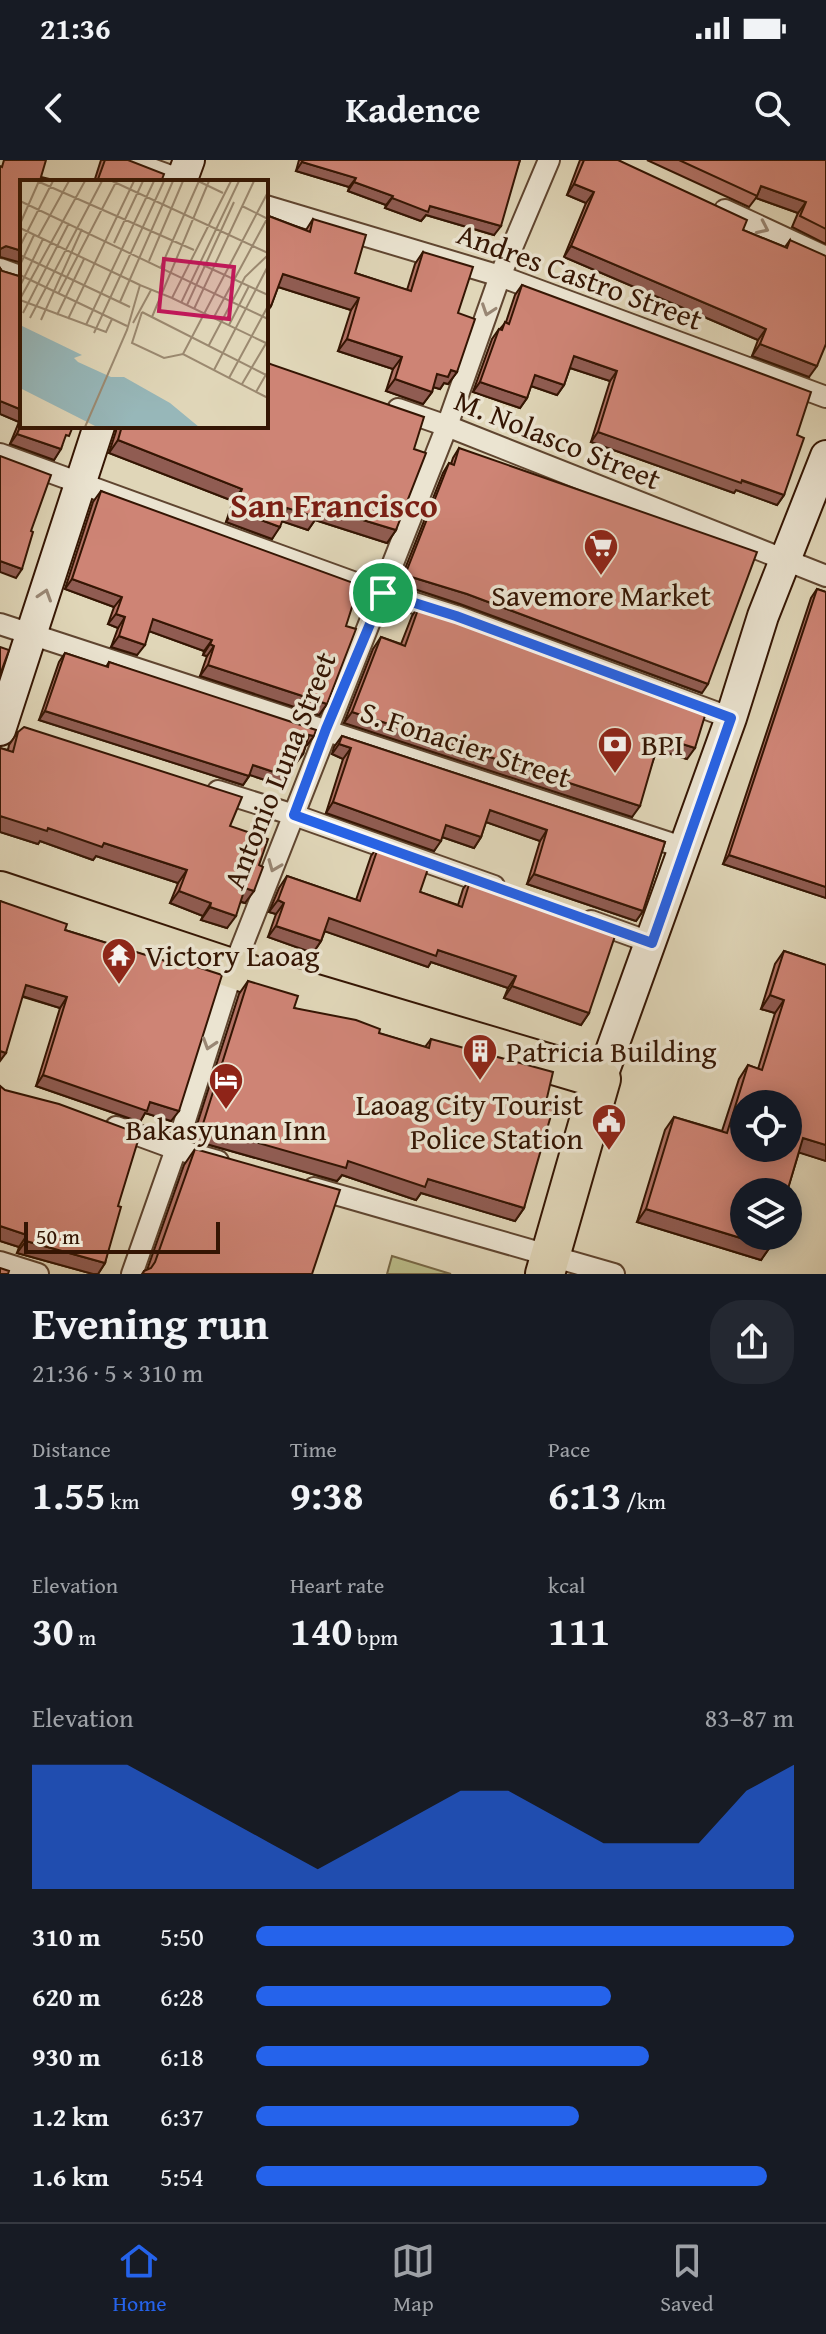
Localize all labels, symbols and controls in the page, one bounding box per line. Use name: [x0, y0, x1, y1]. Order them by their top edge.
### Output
text: 21:36: [40, 6, 111, 50]
text: Kadence: [345, 82, 481, 135]
icon: back: [32, 86, 76, 130]
icon: search: [750, 86, 794, 130]
inset map: [20, 180, 268, 428]
street label: Andres Castro Street: [451, 211, 709, 341]
one-way arrow: [755, 218, 770, 234]
one-way arrow: [481, 302, 498, 316]
street label: M. Nolasco Street: [448, 378, 668, 501]
district label: San Francisco: [230, 480, 438, 529]
supermarket icon: Savemore Market: [582, 527, 620, 577]
pin: [349, 559, 417, 627]
icon: arrive: [361, 571, 405, 615]
place label: Savemore Market: [491, 573, 711, 617]
one-way arrow: [36, 589, 52, 602]
street label: Antonio Luna Street: [211, 644, 347, 895]
street label: S. Fonacier Street: [355, 689, 577, 799]
place label: BPI: [641, 722, 683, 766]
bank icon: BPI: [596, 725, 634, 775]
one-way arrow: [267, 858, 284, 872]
place label: Victory Laoag: [145, 933, 319, 977]
temple icon: Victory Laoag: [100, 936, 138, 986]
place label: Patricia Building: [506, 1029, 717, 1073]
building icon: Patricia Building: [461, 1032, 499, 1082]
one-way arrow: [203, 1036, 219, 1050]
hotel icon: Bakasyunan Inn: [207, 1061, 245, 1111]
place label: Laoag City Tourist Police Station: [356, 1082, 583, 1160]
map controls: [730, 1090, 802, 1250]
button: locate: [730, 1090, 802, 1162]
public building icon: Laoag City Tourist Police Station: [590, 1102, 628, 1152]
place label: Bakasyunan Inn: [125, 1107, 327, 1151]
button: layers: [730, 1178, 802, 1250]
scale bar: [24, 1218, 220, 1254]
text: 50 m: [36, 1220, 80, 1252]
text: Evening run: [32, 1291, 269, 1355]
button: share: [710, 1300, 794, 1384]
text: 21:36 · 5 × 310 m: [32, 1353, 203, 1392]
text: Distance: [32, 1433, 111, 1465]
text: Time: [290, 1433, 337, 1465]
text: Pace: [548, 1433, 590, 1465]
text: 1.55: [32, 1465, 105, 1524]
text: 9:38: [290, 1465, 363, 1524]
text: 6:13: [548, 1465, 621, 1524]
text: km: [105, 1485, 139, 1517]
text: /km: [621, 1485, 666, 1517]
text: Elevation: [32, 1569, 118, 1601]
text: Heart rate: [290, 1569, 384, 1601]
text: kcal: [548, 1569, 586, 1601]
text: 30: [32, 1601, 73, 1660]
text: 140: [290, 1601, 352, 1660]
text: 111: [548, 1601, 610, 1660]
text: m: [73, 1621, 96, 1653]
text: bpm: [352, 1621, 398, 1653]
text: Elevation: [32, 1698, 134, 1737]
text: 83–87 m: [705, 1698, 794, 1737]
text: 310 m: [32, 1917, 100, 1956]
text: 5:50: [160, 1917, 204, 1956]
text: 620 m: [32, 1977, 100, 2016]
text: 6:28: [160, 1977, 204, 2016]
text: 930 m: [32, 2037, 100, 2076]
text: 6:18: [160, 2037, 204, 2076]
text: 1.2 km: [32, 2097, 109, 2136]
text: 6:37: [160, 2097, 204, 2136]
text: 1.6 km: [32, 2157, 109, 2196]
text: 5:54: [160, 2157, 204, 2196]
tab: Home: [112, 2239, 167, 2319]
tab: Map: [391, 2239, 435, 2319]
tab: Saved: [660, 2239, 714, 2319]

